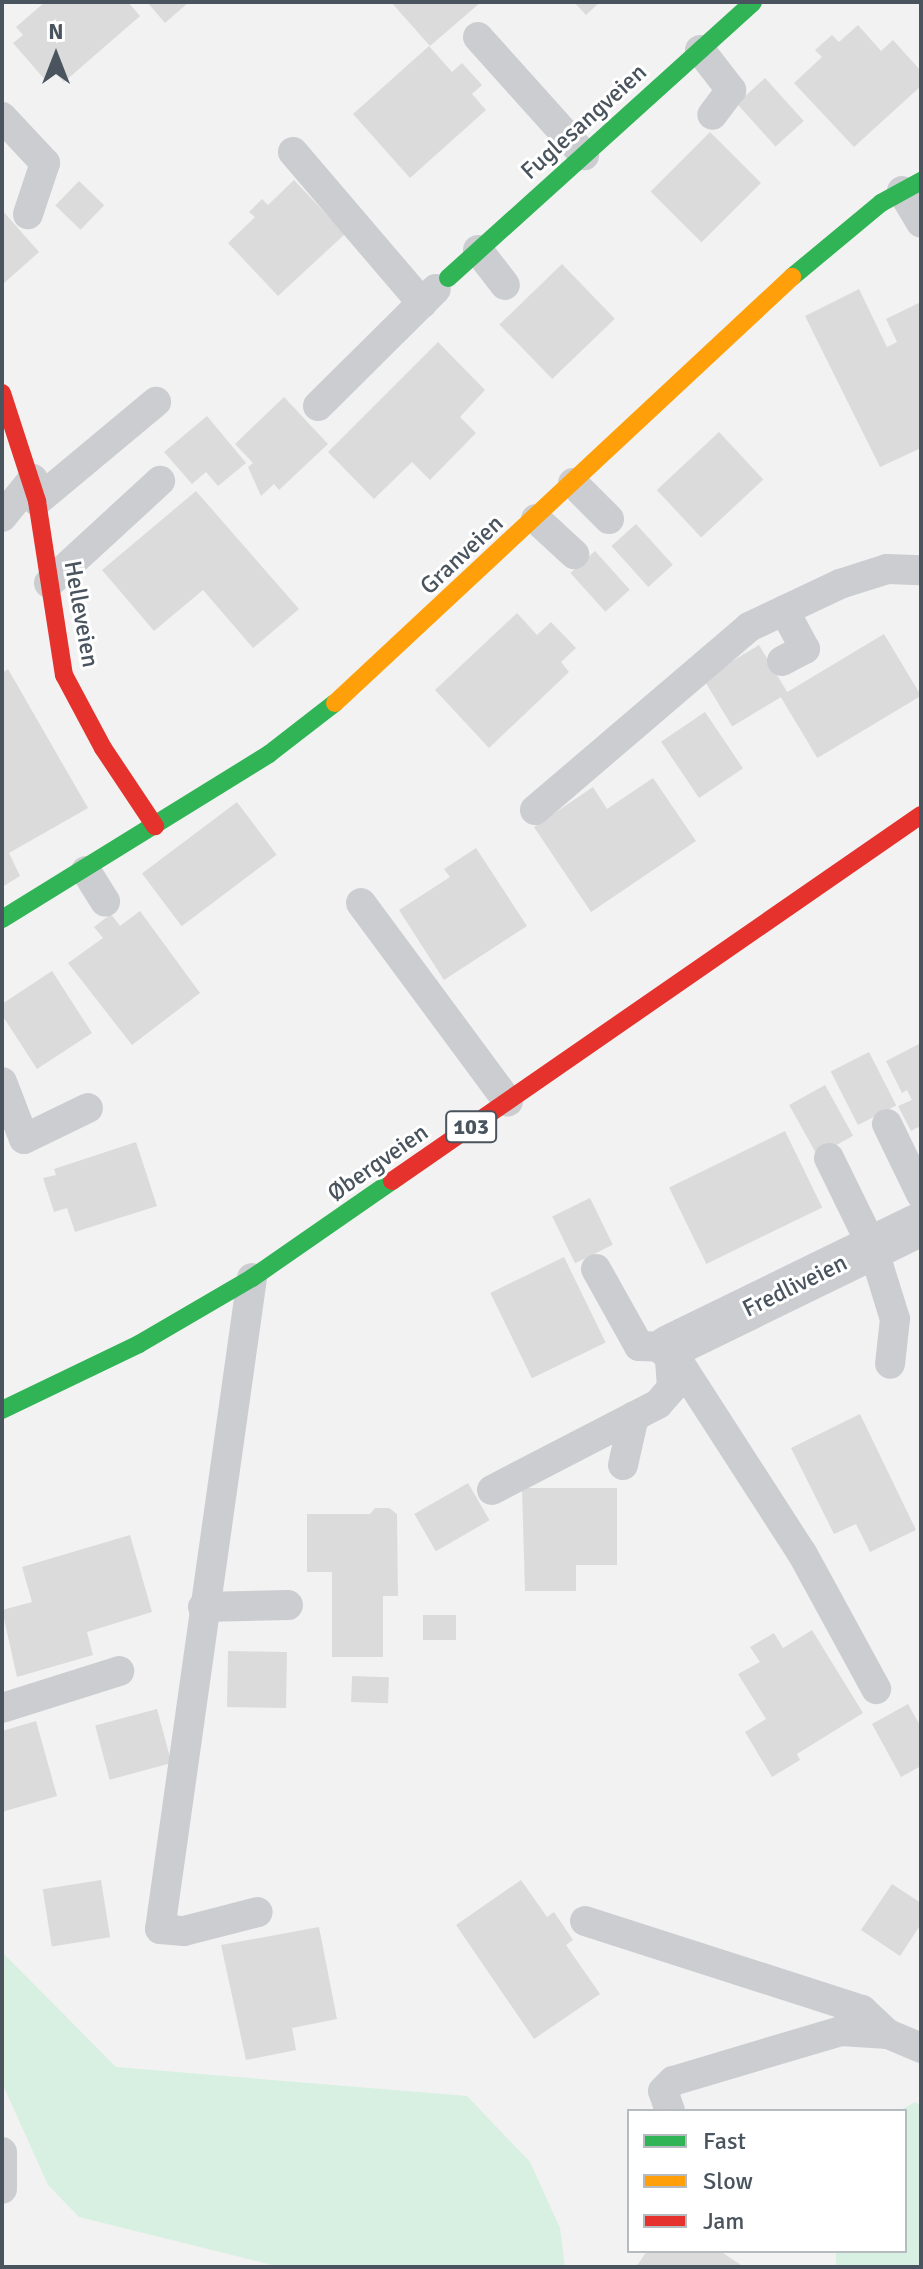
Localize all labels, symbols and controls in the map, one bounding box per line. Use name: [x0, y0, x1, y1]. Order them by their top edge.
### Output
north arrow: [16, 16, 96, 96]
text: N: [48, 18, 64, 45]
street label: Fuglesangveien: [515, 58, 653, 186]
street label: Granveien: [414, 509, 510, 601]
street label: Helleveien: [57, 558, 105, 670]
road number: 103: [445, 1109, 497, 1145]
street label: Øbergveien: [322, 1118, 434, 1208]
street label: Fredliveien: [738, 1248, 852, 1324]
legend: [627, 2109, 907, 2253]
text: Fast: [703, 2126, 746, 2156]
text: Slow: [703, 2166, 753, 2196]
text: Jam: [703, 2206, 744, 2236]

